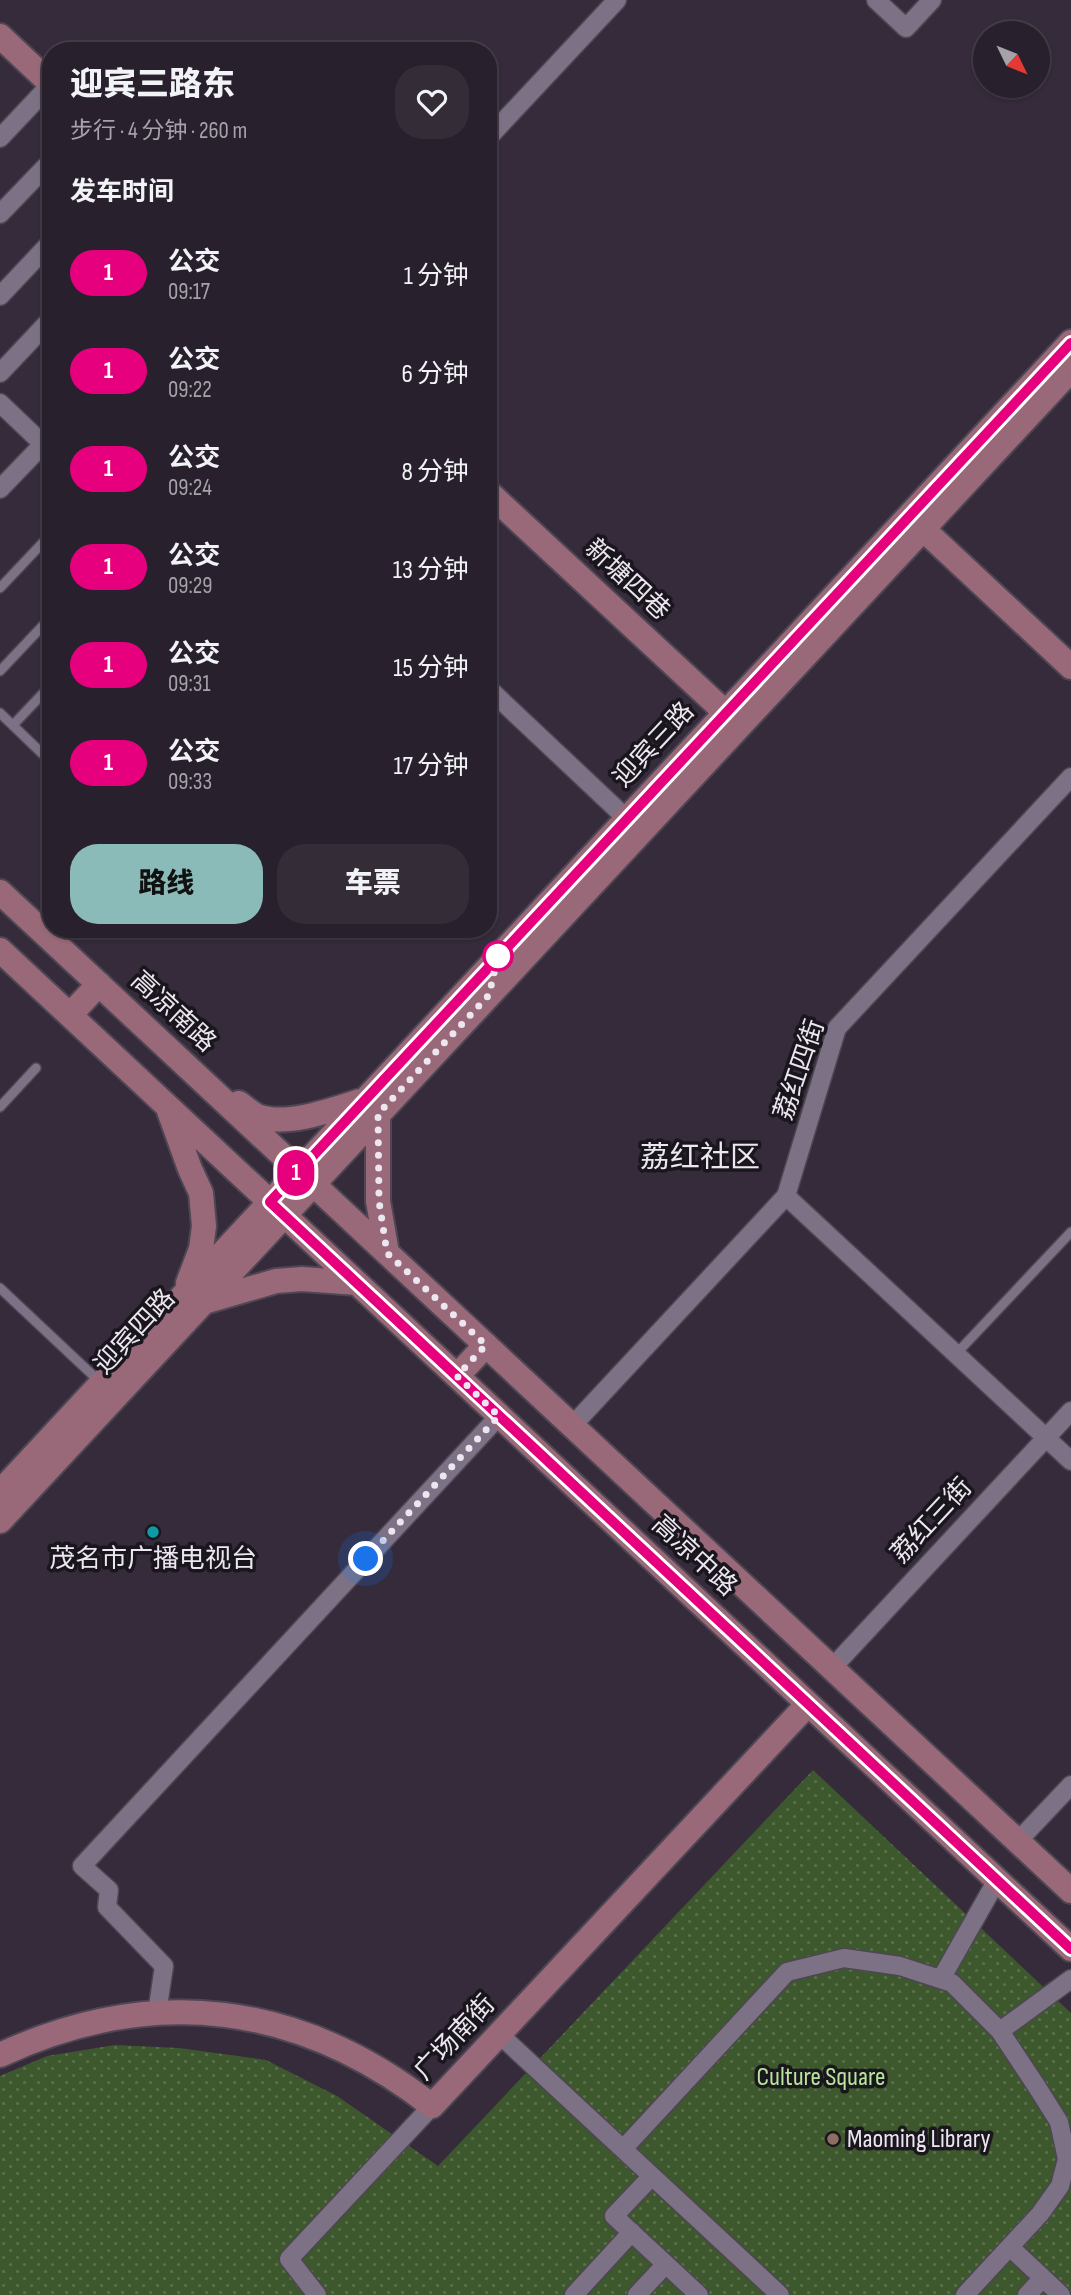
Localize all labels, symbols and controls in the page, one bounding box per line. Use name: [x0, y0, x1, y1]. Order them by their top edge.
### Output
north arrow: [973, 21, 1050, 98]
map controls: [973, 21, 1050, 98]
text: 迎宾三路东: [70, 65, 235, 105]
button: heart: [395, 65, 469, 139]
text: 步行 · 4 分钟 · 260 m: [70, 117, 247, 145]
text: 发车时间: [70, 177, 174, 208]
text: 公交: [168, 247, 220, 278]
text: 1: [104, 258, 113, 287]
text: 1 分钟: [404, 261, 469, 292]
text: 09:17: [168, 278, 210, 306]
text: 公交: [168, 345, 220, 376]
text: 1: [104, 356, 113, 385]
text: 6 分钟: [401, 359, 469, 390]
text: 09:22: [168, 376, 212, 404]
text: 公交: [168, 443, 220, 474]
text: 1: [104, 454, 113, 483]
text: 8 分钟: [401, 457, 469, 488]
text: 09:24: [168, 474, 212, 502]
street label: 新塘四巷: [578, 533, 676, 627]
text: 公交: [168, 541, 220, 572]
text: 1: [104, 552, 113, 581]
text: 13 分钟: [393, 555, 469, 586]
text: 09:29: [168, 572, 212, 600]
text: 公交: [168, 639, 220, 670]
text: 1: [104, 650, 113, 679]
text: 15 分钟: [393, 653, 469, 684]
text: 09:31: [168, 670, 210, 698]
street label: 迎宾三路: [607, 696, 701, 794]
text: 公交: [168, 737, 220, 768]
text: 1: [104, 748, 113, 777]
text: 17 分钟: [393, 751, 469, 782]
text: 09:33: [168, 768, 212, 796]
button: 路线: [70, 844, 263, 924]
button: 车票: [277, 844, 469, 924]
unlabelled marker: [483, 941, 513, 971]
street label: 高凉南路: [124, 965, 222, 1059]
street label: 荔红四街: [768, 1016, 832, 1124]
district label: 荔红社区: [640, 1140, 760, 1176]
line badge: 1: [273, 1150, 319, 1196]
text: 1: [291, 1158, 301, 1187]
street label: 迎宾四路: [88, 1283, 182, 1381]
street label: 荔红三街: [885, 1472, 979, 1570]
street label: 高凉中路: [645, 1509, 743, 1603]
marker: 茂名市广播电视台: [145, 1524, 161, 1540]
your location: [348, 1541, 383, 1576]
place label: 茂名市广播电视台: [49, 1544, 257, 1575]
street label: 广场南街: [408, 1989, 502, 2087]
park label: Culture Square: [757, 2062, 885, 2093]
place label: Maoming Library: [847, 2124, 990, 2155]
marker: Maoming Library: [825, 2131, 841, 2147]

